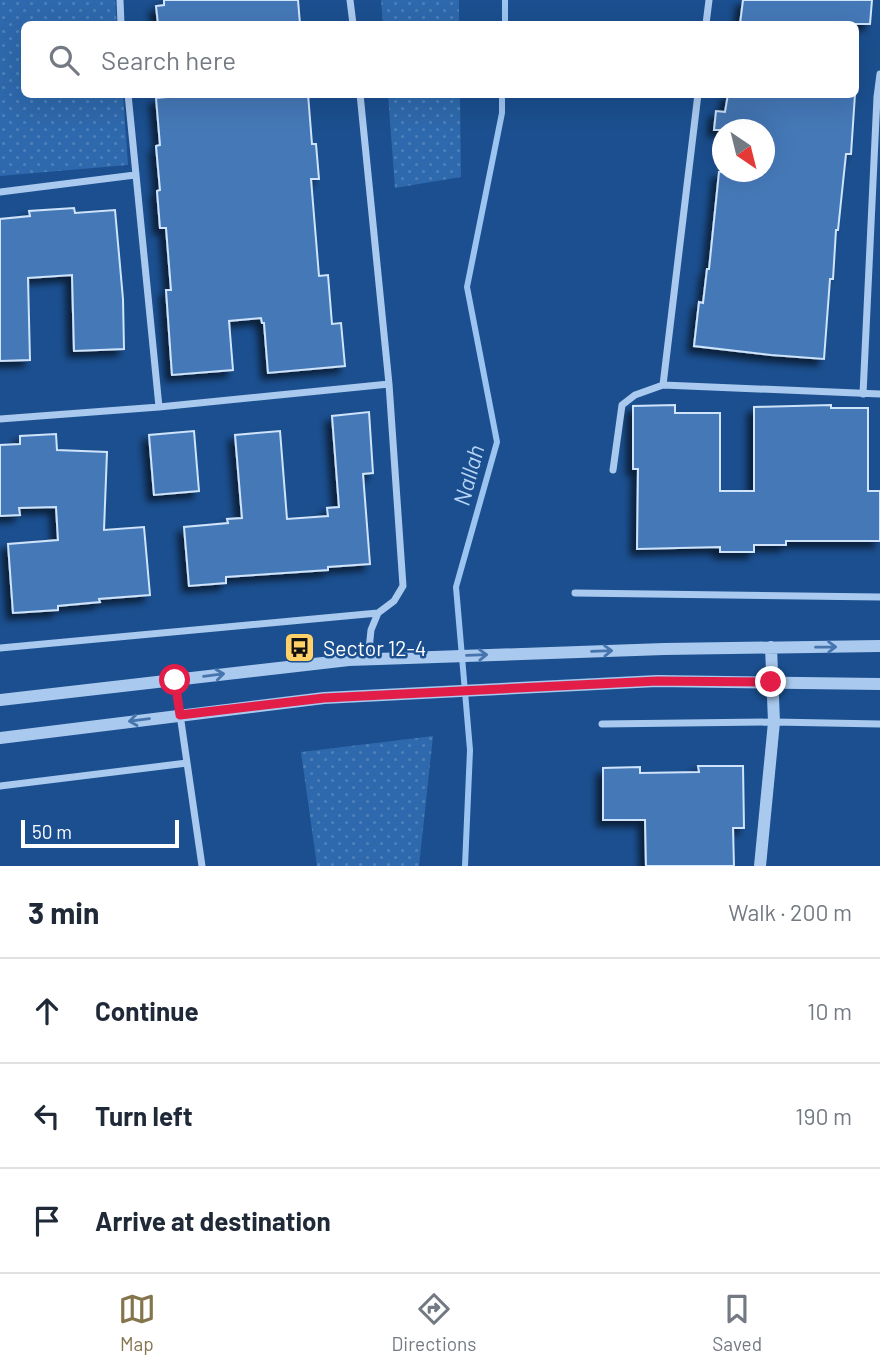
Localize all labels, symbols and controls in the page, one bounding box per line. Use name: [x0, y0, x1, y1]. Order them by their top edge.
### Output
search box: [21, 21, 859, 98]
icon: search: [45, 41, 83, 79]
text: Search here: [101, 44, 236, 75]
north arrow: [712, 119, 775, 182]
water label: Nallah: [446, 442, 490, 508]
bus stop icon: Sector 12-4: [283, 630, 317, 664]
place label: Sector 12-4: [323, 635, 426, 660]
one-way arrow: [814, 640, 837, 654]
one-way arrow: [590, 644, 613, 658]
one-way arrow: [466, 649, 489, 662]
route start: [159, 664, 190, 695]
route end: [755, 666, 786, 697]
one-way arrow: [202, 669, 225, 682]
one-way arrow: [128, 714, 151, 727]
scale bar: [21, 817, 178, 849]
text: 50 m: [32, 820, 72, 843]
text: 3 min: [28, 894, 99, 930]
text: Walk · 200 m: [728, 898, 852, 926]
icon: ahead: [28, 992, 66, 1030]
text: Continue: [95, 995, 199, 1026]
text: 10 m: [807, 997, 852, 1025]
icon: left: [28, 1097, 66, 1135]
text: Turn left: [95, 1100, 193, 1131]
text: 190 m: [795, 1102, 852, 1130]
icon: arrive: [28, 1202, 66, 1240]
text: Arrive at destination: [95, 1205, 331, 1236]
tab: Map: [118, 1290, 156, 1355]
tab: Directions: [392, 1290, 477, 1355]
tab: Saved: [712, 1290, 762, 1355]

